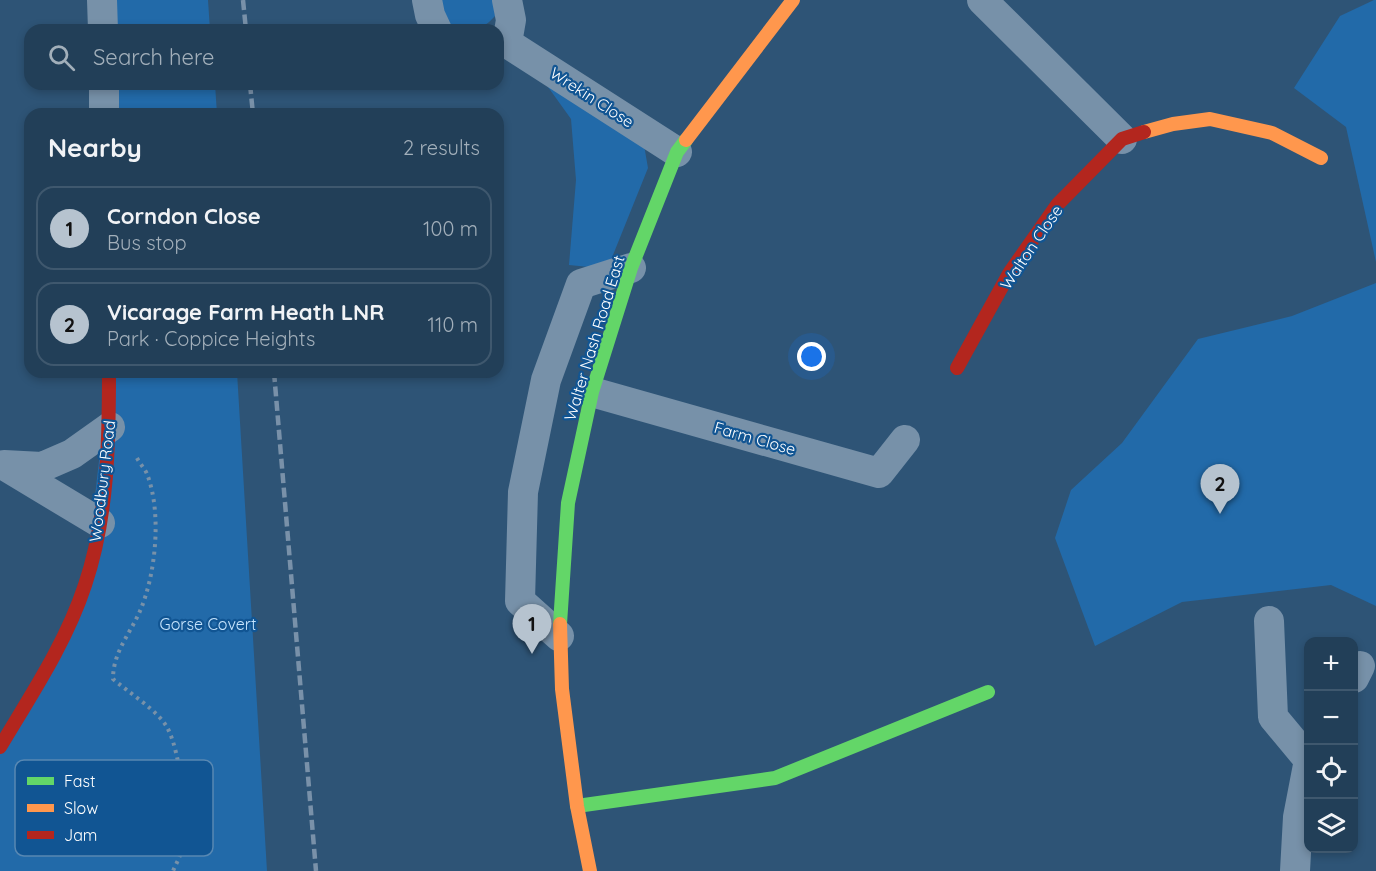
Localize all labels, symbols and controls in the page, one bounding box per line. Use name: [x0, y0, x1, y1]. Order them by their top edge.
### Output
search box: [24, 24, 504, 90]
icon: search: [45, 41, 78, 74]
text: Search here: [93, 43, 214, 71]
street label: Wrekin Close: [546, 62, 638, 132]
text: Nearby: [48, 131, 142, 164]
text: 2 results: [403, 135, 480, 160]
street label: Walton Close: [995, 201, 1067, 293]
text: Corndon Close: [107, 202, 261, 230]
text: 1: [66, 216, 73, 241]
text: 100 m: [423, 216, 478, 241]
text: Bus stop: [107, 230, 187, 255]
street label: Walter Nash Road East: [559, 253, 629, 423]
text: Vicarage Farm Heath LNR: [107, 298, 384, 326]
text: 2: [64, 312, 75, 337]
text: 110 m: [428, 312, 478, 337]
text: Park · Coppice Heights: [107, 326, 315, 351]
your location: [797, 342, 826, 371]
street label: Farm Close: [712, 417, 798, 459]
street label: Woodbury Road: [85, 419, 119, 543]
pin: 2: [1200, 464, 1240, 514]
pin: 1: [512, 604, 552, 654]
park label: Gorse Covert: [160, 614, 256, 634]
map controls: [1304, 637, 1358, 853]
button: +: [1304, 637, 1358, 691]
button: −: [1304, 691, 1358, 745]
button: locate: [1304, 745, 1358, 799]
legend: [15, 760, 213, 856]
text: Fast: [64, 771, 95, 791]
text: Slow: [64, 798, 98, 818]
button: layers: [1304, 799, 1358, 853]
text: Jam: [64, 825, 97, 845]

